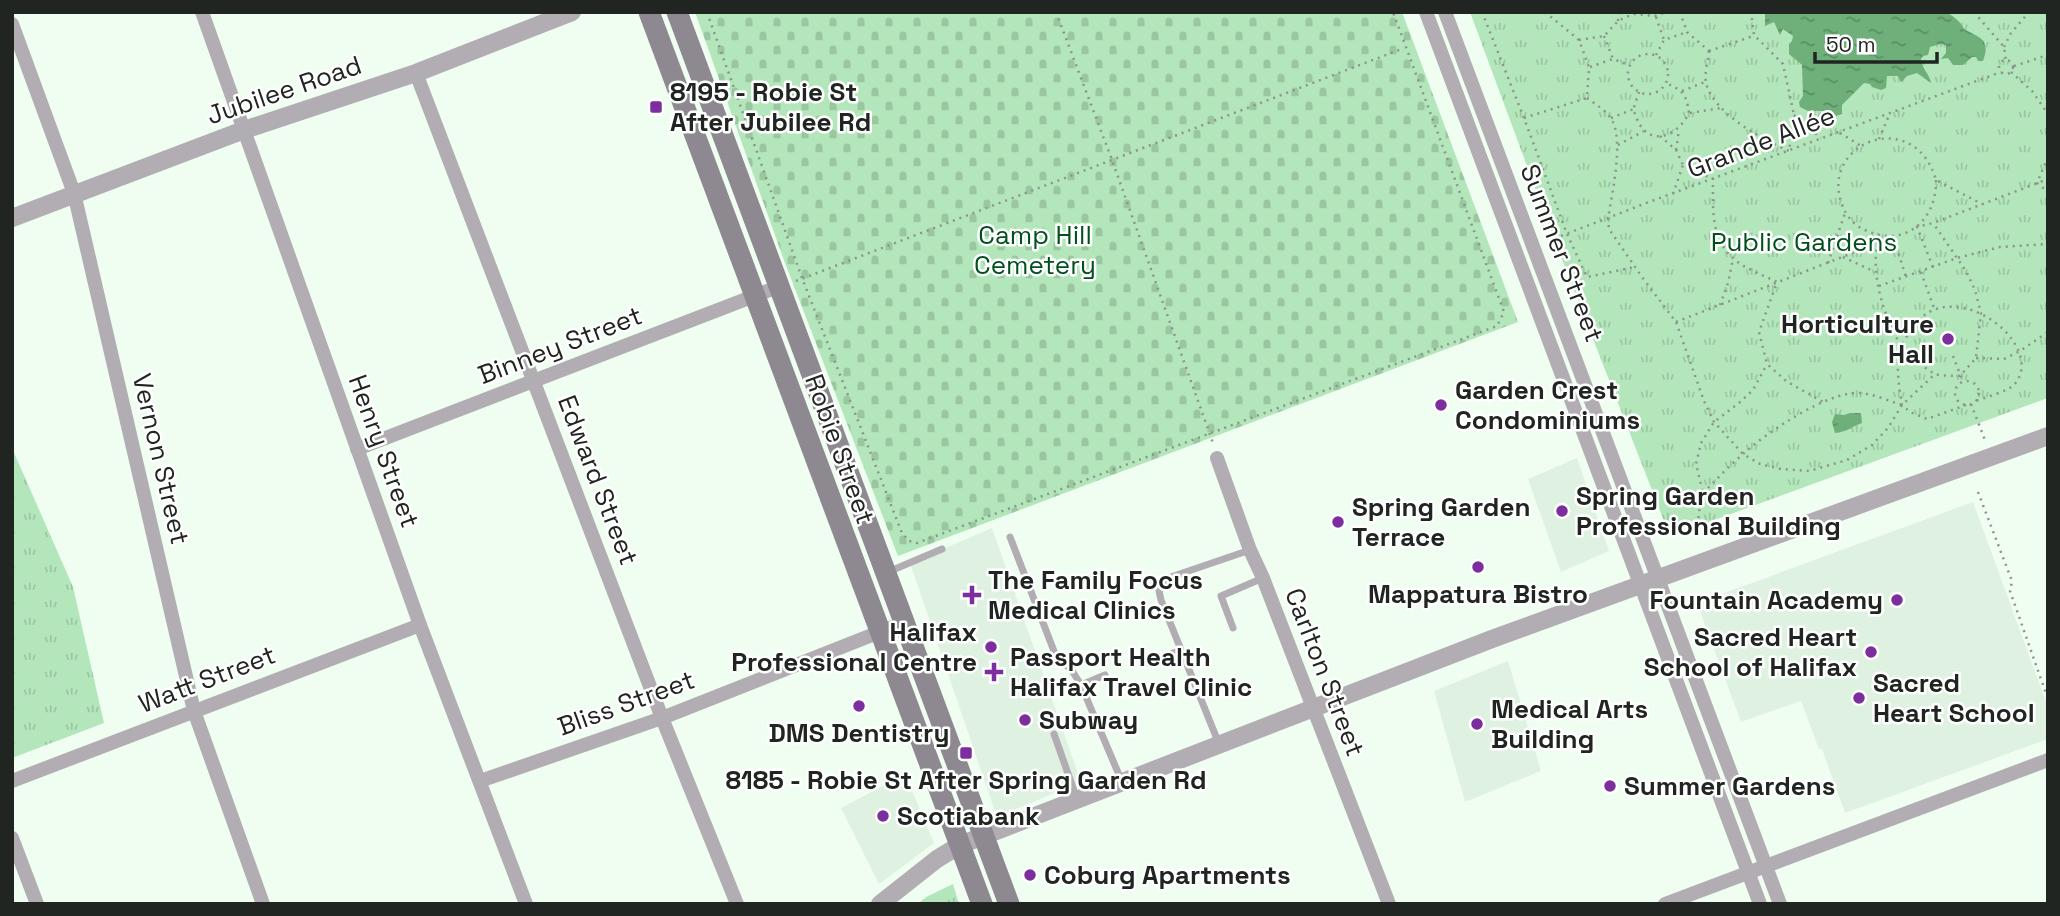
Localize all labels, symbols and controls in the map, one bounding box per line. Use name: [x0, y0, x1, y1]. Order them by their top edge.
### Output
scale bar: [1815, 21, 1938, 65]
text: 50 m: [1826, 31, 1876, 58]
street label: Jubilee Road: [202, 48, 366, 132]
place label: 8195 - Robie St After Jubilee Rd: [670, 75, 871, 139]
street label: Grande Allée: [1682, 98, 1840, 186]
marker: 8195 - Robie St After Jubilee Rd: [648, 99, 664, 115]
street label: Summer Street: [1512, 159, 1612, 347]
park label: Camp Hill Cemetery: [974, 218, 1096, 282]
park label: Public Gardens: [1711, 225, 1897, 259]
street label: Binney Street: [473, 298, 647, 392]
place label: Horticulture Hall: [1781, 307, 1934, 371]
marker: Horticulture Hall: [1940, 331, 1956, 347]
street label: Robie Street: [797, 369, 883, 529]
street label: Vernon Street: [125, 370, 197, 548]
street label: Henry Street: [341, 370, 427, 532]
place label: Garden Crest Condominiums: [1455, 373, 1640, 437]
street label: Edward Street: [550, 390, 646, 570]
marker: Garden Crest Condominiums: [1433, 397, 1449, 413]
place label: Spring Garden Professional Building: [1576, 479, 1841, 543]
place label: Spring Garden Terrace: [1352, 490, 1530, 554]
marker: Spring Garden Professional Building: [1554, 503, 1570, 519]
marker: Spring Garden Terrace: [1330, 514, 1346, 530]
marker: Mappatura Bistro: [1470, 559, 1486, 575]
place label: The Family Focus Medical Clinics: [988, 563, 1203, 627]
place label: Mappatura Bistro: [1368, 577, 1588, 611]
street label: Carlton Street: [1277, 583, 1373, 761]
place label: Fountain Academy: [1649, 583, 1883, 617]
marker: The Family Focus Medical Clinics: [962, 585, 982, 605]
marker: Fountain Academy: [1889, 592, 1905, 608]
place label: Halifax Professional Centre: [731, 615, 977, 679]
place label: Sacred Heart School of Halifax: [1644, 620, 1857, 684]
street label: Watt Street: [134, 637, 280, 721]
marker: Halifax Professional Centre: [983, 639, 999, 655]
place label: Passport Health Halifax Travel Clinic: [1010, 640, 1252, 704]
marker: Sacred Heart School of Halifax: [1863, 644, 1879, 660]
street label: Bliss Street: [553, 662, 699, 744]
marker: Passport Health Halifax Travel Clinic: [984, 662, 1004, 682]
place label: Sacred Heart School: [1873, 666, 2035, 730]
marker: Sacred Heart School: [1851, 690, 1867, 706]
place label: Medical Arts Building: [1491, 692, 1648, 756]
marker: DMS Dentistry: [851, 698, 867, 714]
place label: Subway: [1039, 703, 1138, 737]
marker: Subway: [1017, 712, 1033, 728]
place label: DMS Dentistry: [769, 716, 949, 750]
marker: Medical Arts Building: [1469, 716, 1485, 732]
marker: 8185 - Robie St After Spring Garden Rd: [958, 745, 974, 761]
place label: 8185 - Robie St After Spring Garden Rd: [725, 763, 1207, 797]
place label: Summer Gardens: [1624, 769, 1835, 803]
marker: Summer Gardens: [1602, 778, 1618, 794]
place label: Scotiabank: [897, 799, 1040, 833]
marker: Scotiabank: [875, 808, 891, 824]
place label: Coburg Apartments: [1044, 858, 1291, 892]
marker: Coburg Apartments: [1022, 867, 1038, 883]

